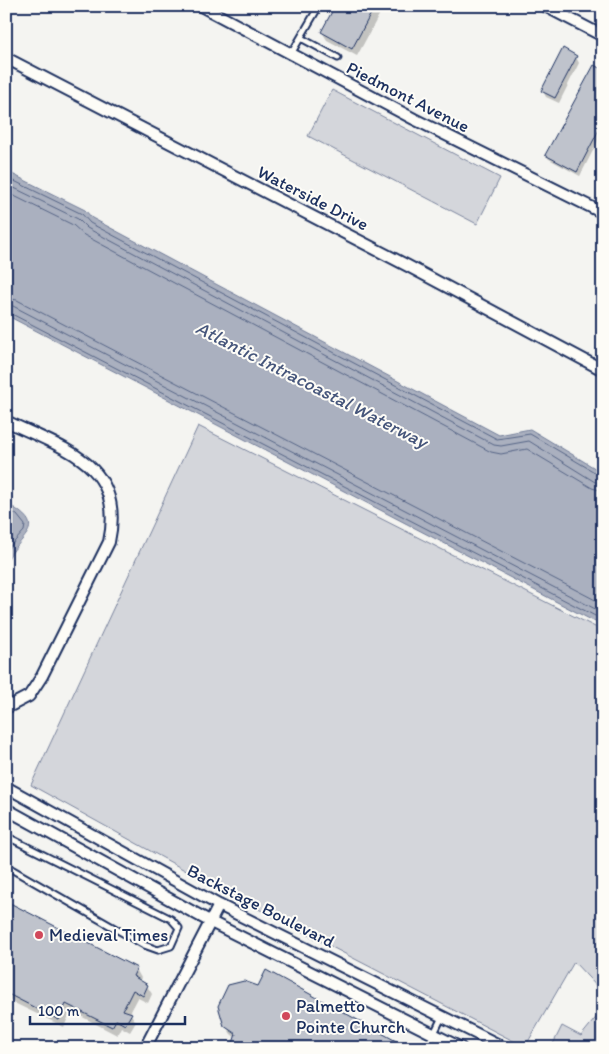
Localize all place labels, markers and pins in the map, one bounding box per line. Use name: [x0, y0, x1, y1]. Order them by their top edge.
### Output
place label: Medieval Times: [49, 924, 168, 946]
marker: Medieval Times: [33, 929, 45, 941]
place label: Palmetto Pointe Church: [296, 995, 406, 1038]
marker: Palmetto Pointe Church: [280, 1010, 292, 1022]

